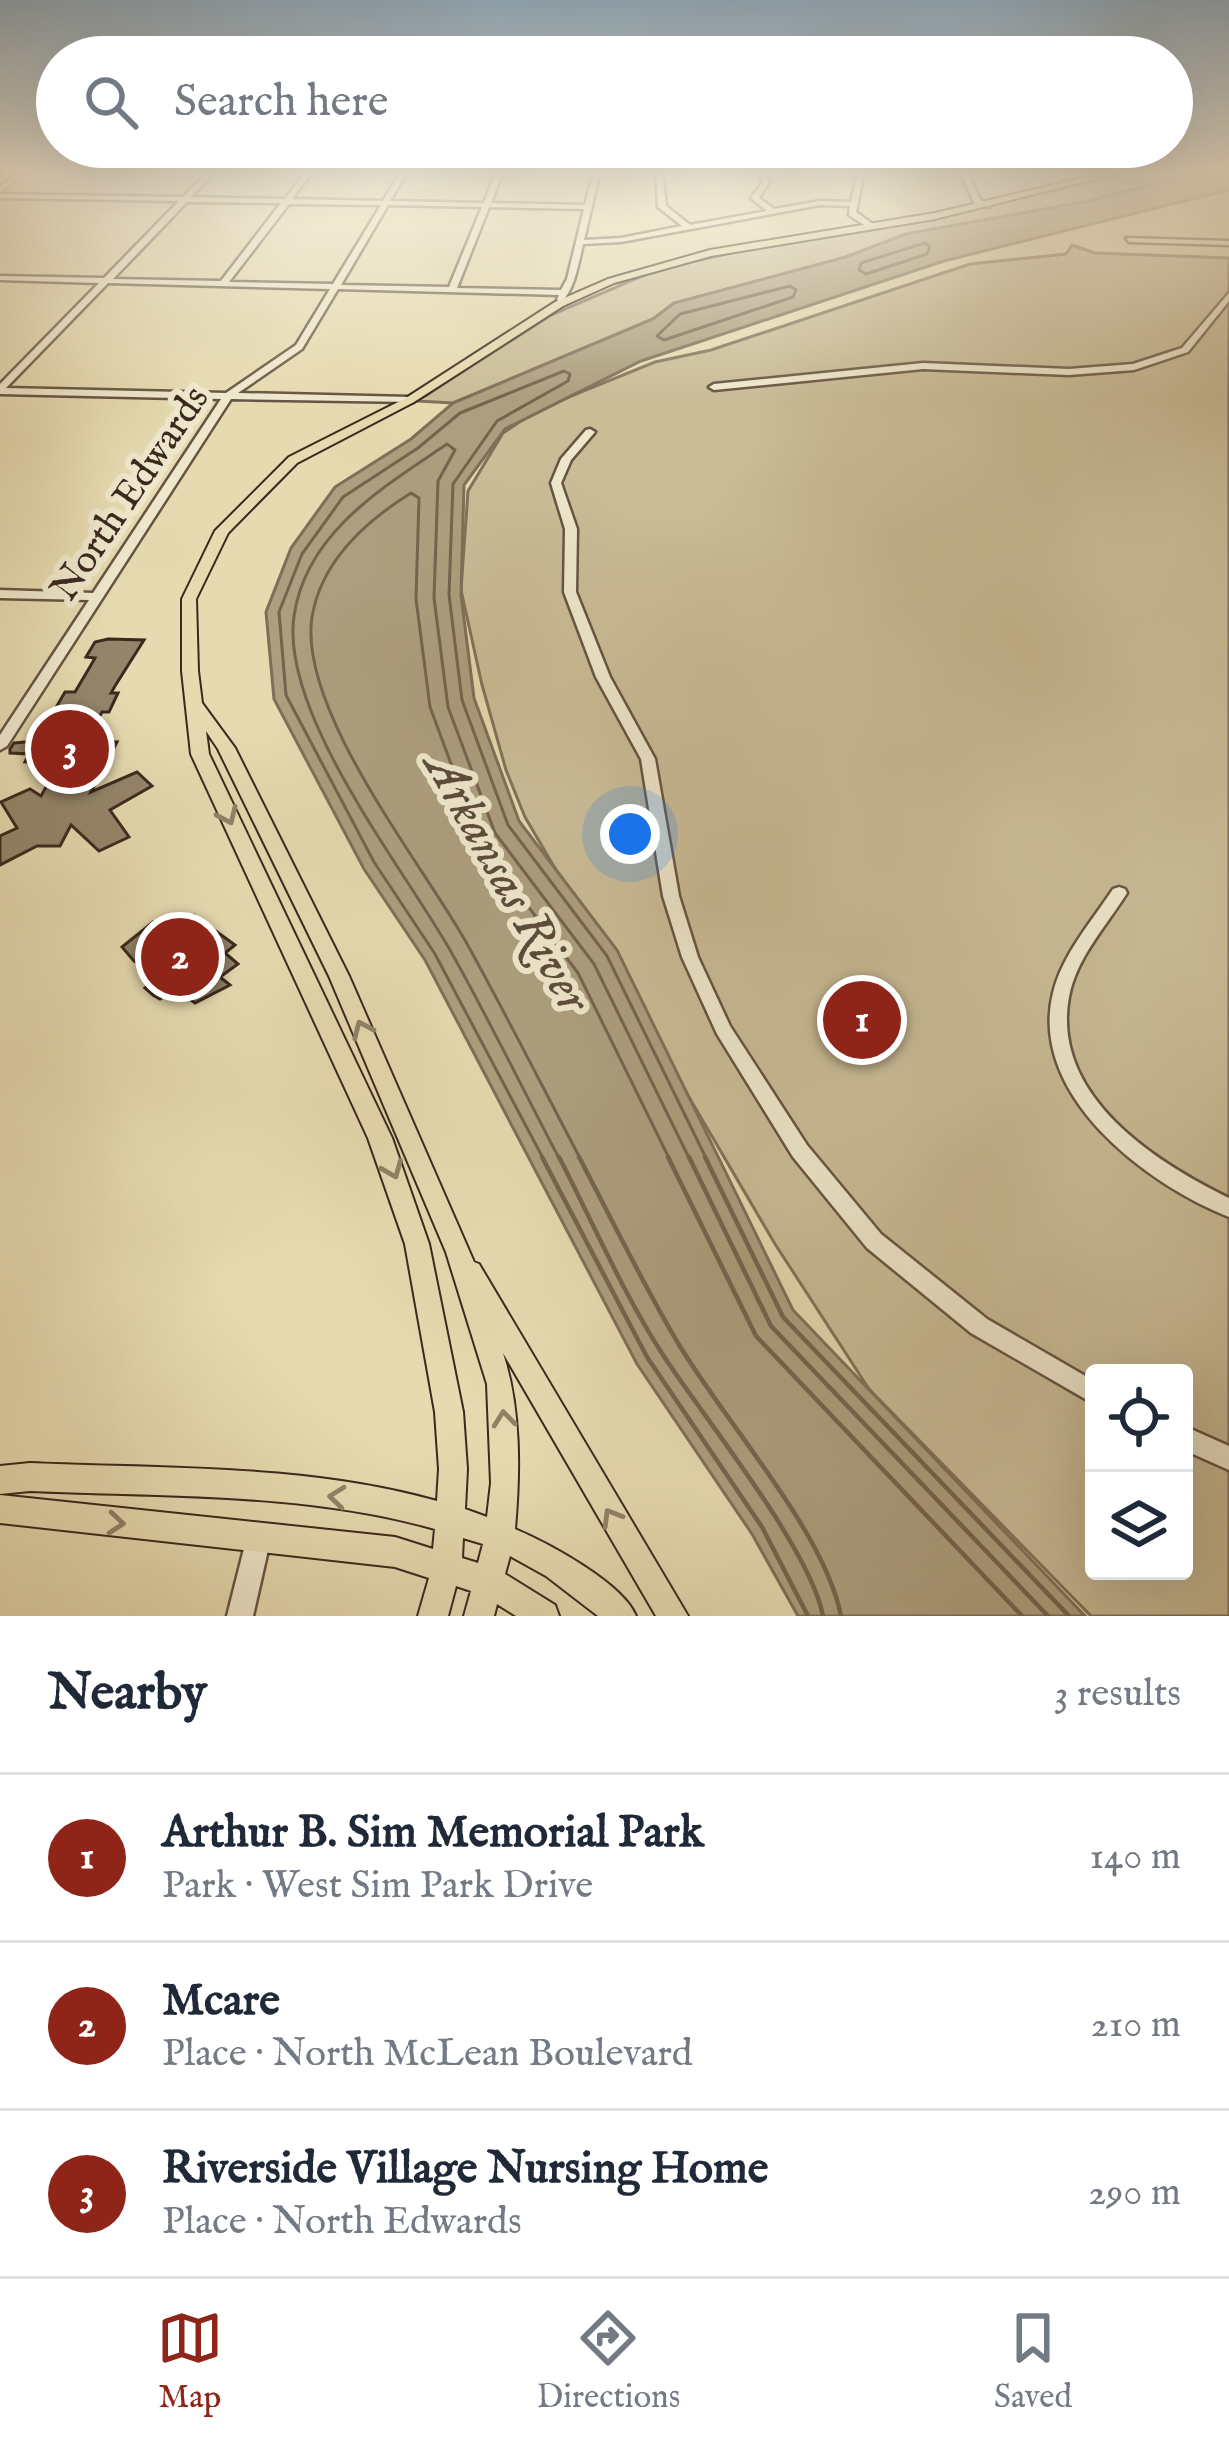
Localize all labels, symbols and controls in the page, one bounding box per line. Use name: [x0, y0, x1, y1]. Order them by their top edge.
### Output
search box: [36, 36, 1193, 168]
icon: search: [78, 69, 144, 135]
text: Search here: [174, 74, 388, 131]
street label: North Edwards: [41, 377, 221, 611]
pin: 3: [31, 704, 109, 794]
water label: Arkansas River: [405, 737, 606, 1027]
one-way arrow: [214, 804, 238, 826]
your location: [600, 804, 660, 864]
pin: 2: [141, 912, 219, 1002]
pin: 1: [823, 975, 901, 1065]
one-way arrow: [353, 1020, 377, 1041]
one-way arrow: [379, 1159, 403, 1180]
map controls: [1085, 1364, 1193, 1580]
button: locate: [1085, 1364, 1193, 1472]
one-way arrow: [492, 1410, 517, 1429]
button: layers: [1085, 1472, 1193, 1580]
one-way arrow: [327, 1485, 346, 1510]
one-way arrow: [603, 1508, 626, 1530]
one-way arrow: [107, 1510, 126, 1535]
text: Nearby: [48, 1662, 207, 1727]
text: 3 results: [1054, 1670, 1181, 1719]
text: Arthur B. Sim Memorial Park: [162, 1805, 704, 1862]
text: 1: [80, 1833, 94, 1882]
text: 140 m: [1090, 1833, 1181, 1882]
text: Park · West Sim Park Drive: [162, 1862, 593, 1911]
text: Mcare: [162, 1973, 280, 2030]
text: 2: [78, 2001, 96, 2050]
text: 210 m: [1091, 2001, 1181, 2050]
text: Place · North McLean Boulevard: [162, 2030, 693, 2079]
text: Riverside Village Nursing Home: [162, 2141, 768, 2198]
text: 3: [80, 2169, 94, 2218]
text: 290 m: [1088, 2169, 1181, 2218]
text: Place · North Edwards: [162, 2198, 522, 2247]
tab: Map: [157, 2305, 223, 2419]
tab: Directions: [537, 2305, 680, 2419]
tab: Saved: [994, 2305, 1072, 2419]

